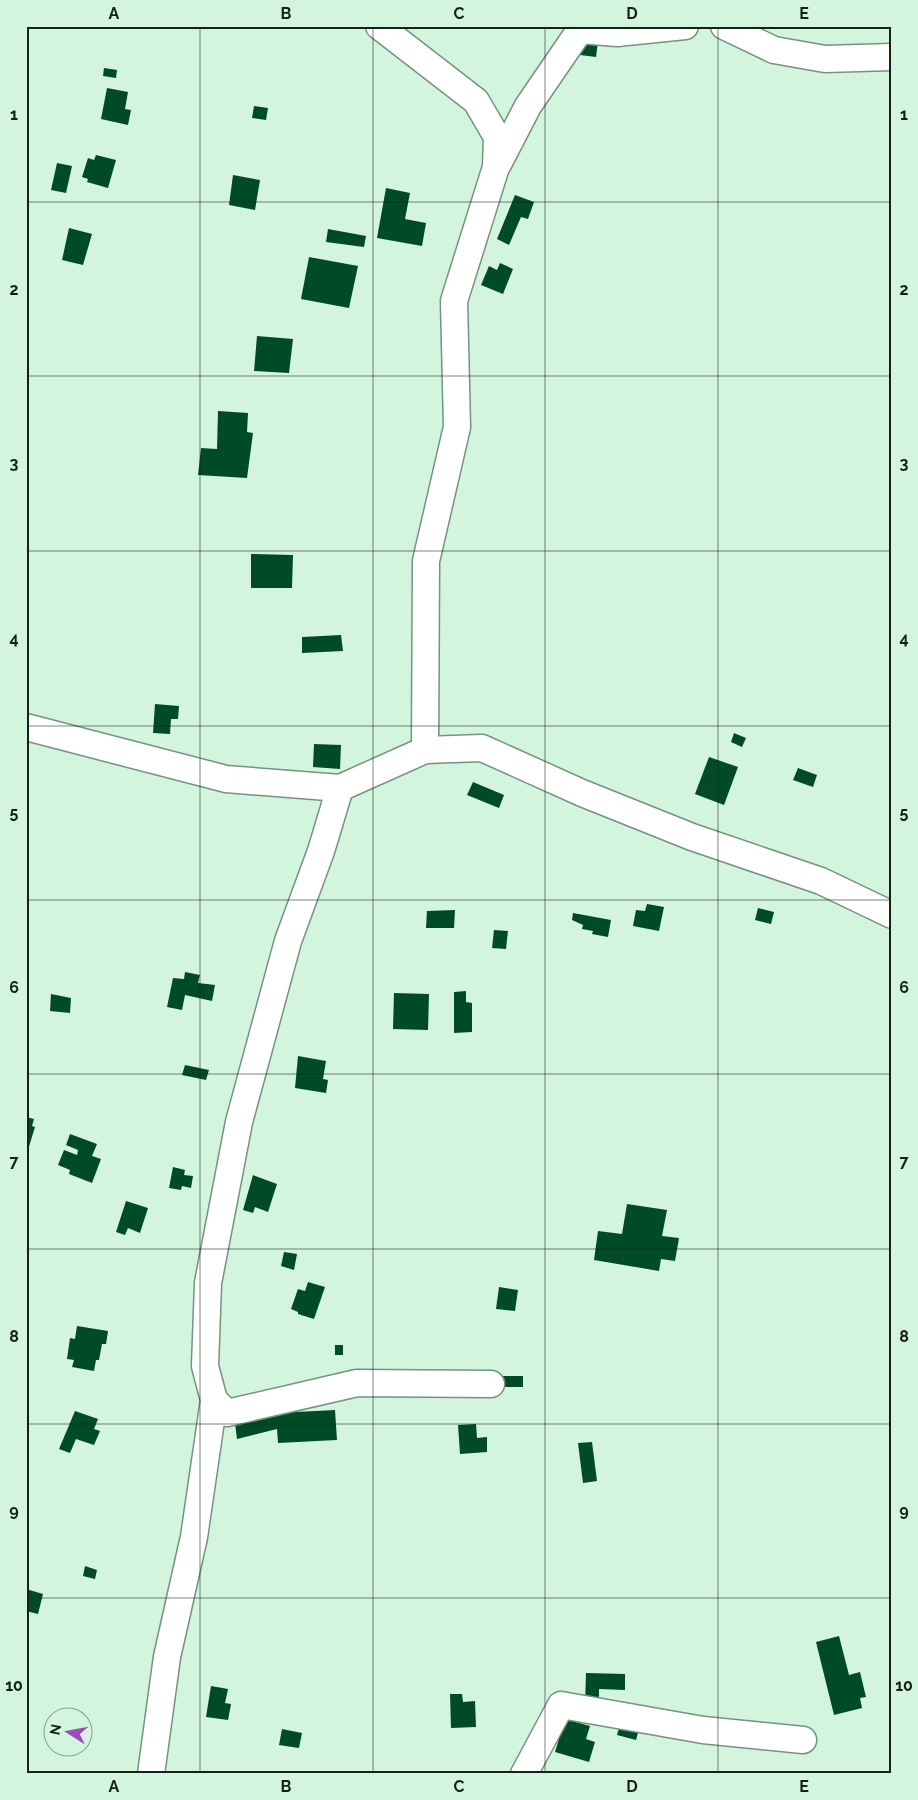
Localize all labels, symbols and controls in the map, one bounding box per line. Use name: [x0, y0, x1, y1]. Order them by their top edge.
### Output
text: A: [109, 4, 120, 23]
text: B: [281, 4, 292, 23]
text: C: [454, 4, 465, 23]
text: D: [626, 4, 638, 23]
text: E: [799, 4, 809, 23]
text: 1: [10, 105, 18, 124]
text: 1: [900, 105, 908, 124]
text: 2: [9, 280, 19, 299]
text: 2: [899, 280, 909, 299]
text: 3: [10, 454, 19, 473]
text: 3: [900, 454, 909, 473]
text: 4: [9, 629, 19, 648]
text: 4: [899, 629, 909, 648]
text: 5: [10, 803, 19, 822]
text: 5: [900, 803, 909, 822]
text: 6: [9, 978, 19, 997]
text: 6: [899, 978, 909, 997]
text: 7: [10, 1152, 19, 1171]
text: 7: [900, 1152, 909, 1171]
text: 8: [9, 1327, 19, 1346]
text: 8: [899, 1327, 909, 1346]
text: 9: [9, 1501, 19, 1520]
text: 9: [899, 1501, 909, 1520]
text: 10: [5, 1676, 23, 1695]
text: 10: [895, 1676, 913, 1695]
north arrow: [42, 1708, 92, 1758]
text: N: [46, 1723, 64, 1736]
text: A: [109, 1777, 120, 1796]
text: B: [281, 1777, 292, 1796]
text: C: [454, 1777, 465, 1796]
text: D: [626, 1777, 638, 1796]
text: E: [799, 1777, 809, 1796]

